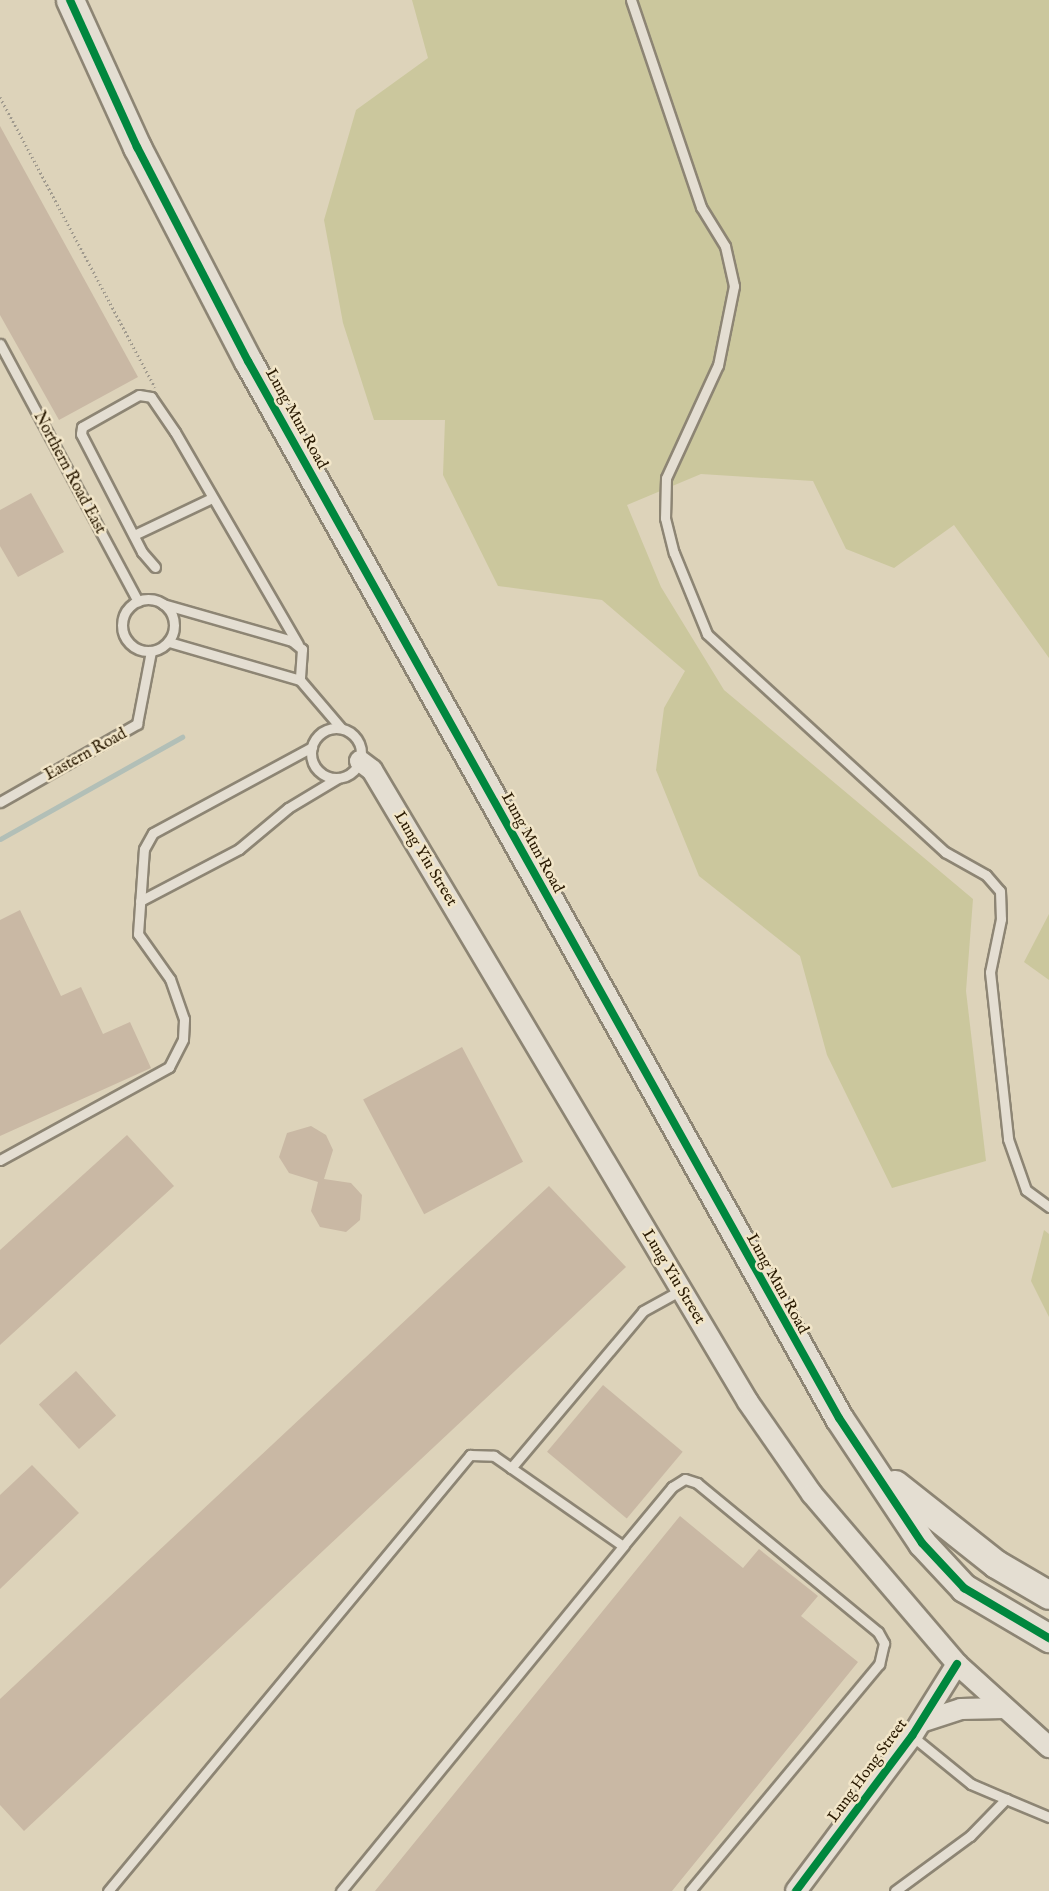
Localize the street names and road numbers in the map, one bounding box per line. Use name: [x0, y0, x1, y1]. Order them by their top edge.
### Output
street label: Lung Mun Road: [261, 365, 331, 473]
street label: Northern Road East: [29, 409, 109, 537]
street label: Eastern Road: [42, 725, 130, 785]
street label: Lung Mun Road: [497, 789, 567, 897]
street label: Lung Yiu Street: [389, 808, 461, 910]
street label: Lung Yiu Street: [637, 1226, 709, 1328]
street label: Lung Mun Road: [742, 1230, 812, 1338]
street label: Lung Hong Street: [824, 1716, 912, 1826]

